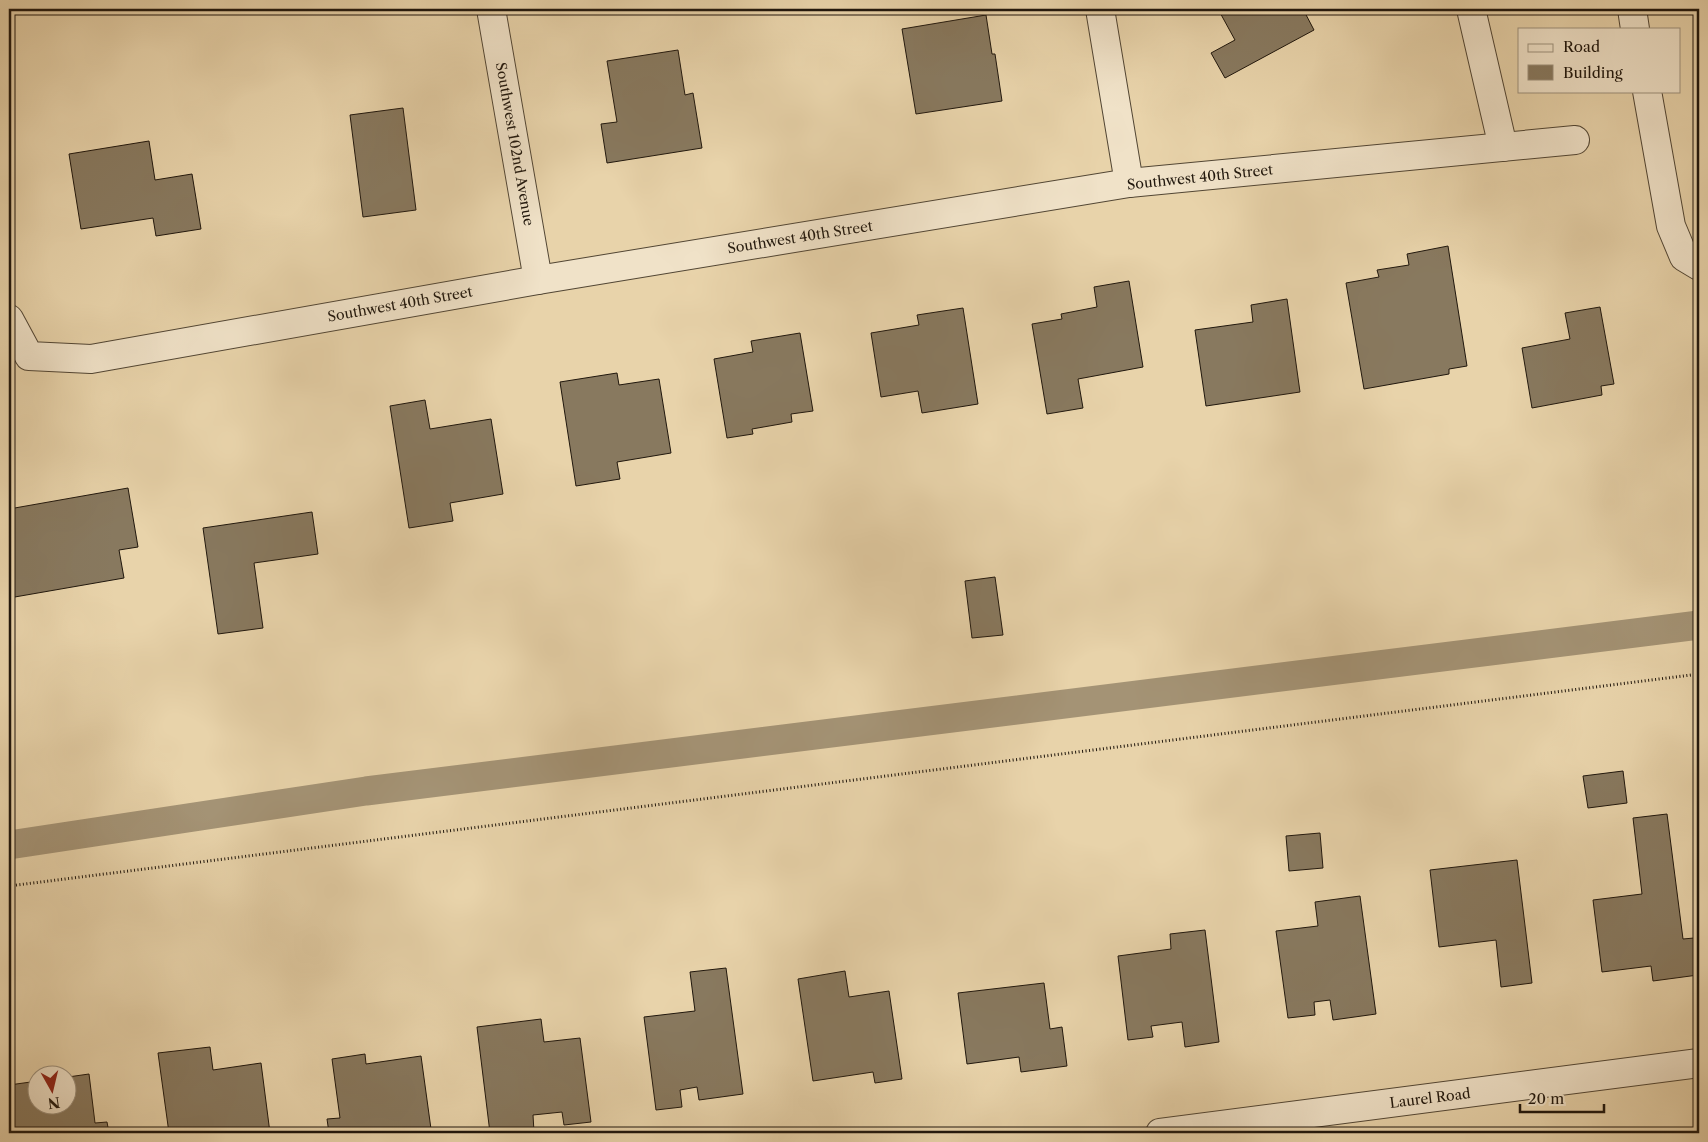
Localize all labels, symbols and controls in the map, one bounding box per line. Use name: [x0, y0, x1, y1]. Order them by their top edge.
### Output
legend: [1518, 28, 1680, 92]
text: Road: [1563, 37, 1600, 56]
street label: Southwest 102nd Avenue: [492, 61, 538, 227]
text: Building: [1563, 63, 1623, 82]
street label: Southwest 40th Street: [1126, 160, 1274, 194]
street label: Southwest 40th Street: [726, 217, 874, 257]
street label: Southwest 40th Street: [326, 282, 474, 326]
north arrow: [28, 1064, 78, 1114]
scale bar: [1520, 1082, 1604, 1114]
street label: Laurel Road: [1389, 1084, 1472, 1112]
text: 20 m: [1528, 1089, 1564, 1108]
text: N: [47, 1093, 61, 1113]

